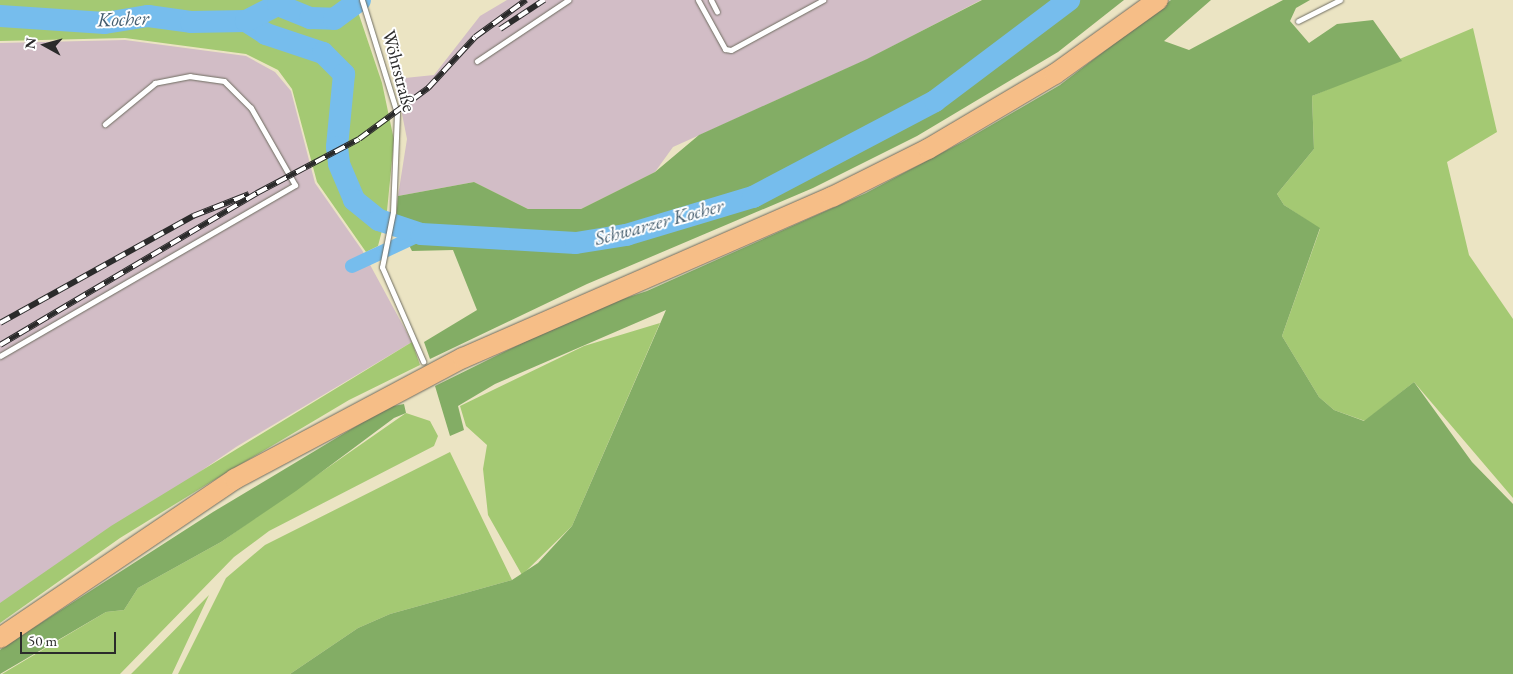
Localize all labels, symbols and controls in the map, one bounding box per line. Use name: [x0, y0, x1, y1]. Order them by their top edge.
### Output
water label: Kocher: [97, 6, 149, 32]
north arrow: [20, 20, 70, 70]
street label: Wöhrstraße: [377, 28, 421, 114]
text: N: [20, 36, 40, 50]
water label: Schwarzer Kocher: [592, 193, 726, 251]
scale bar: [22, 622, 119, 654]
text: 50 m: [28, 631, 57, 650]

